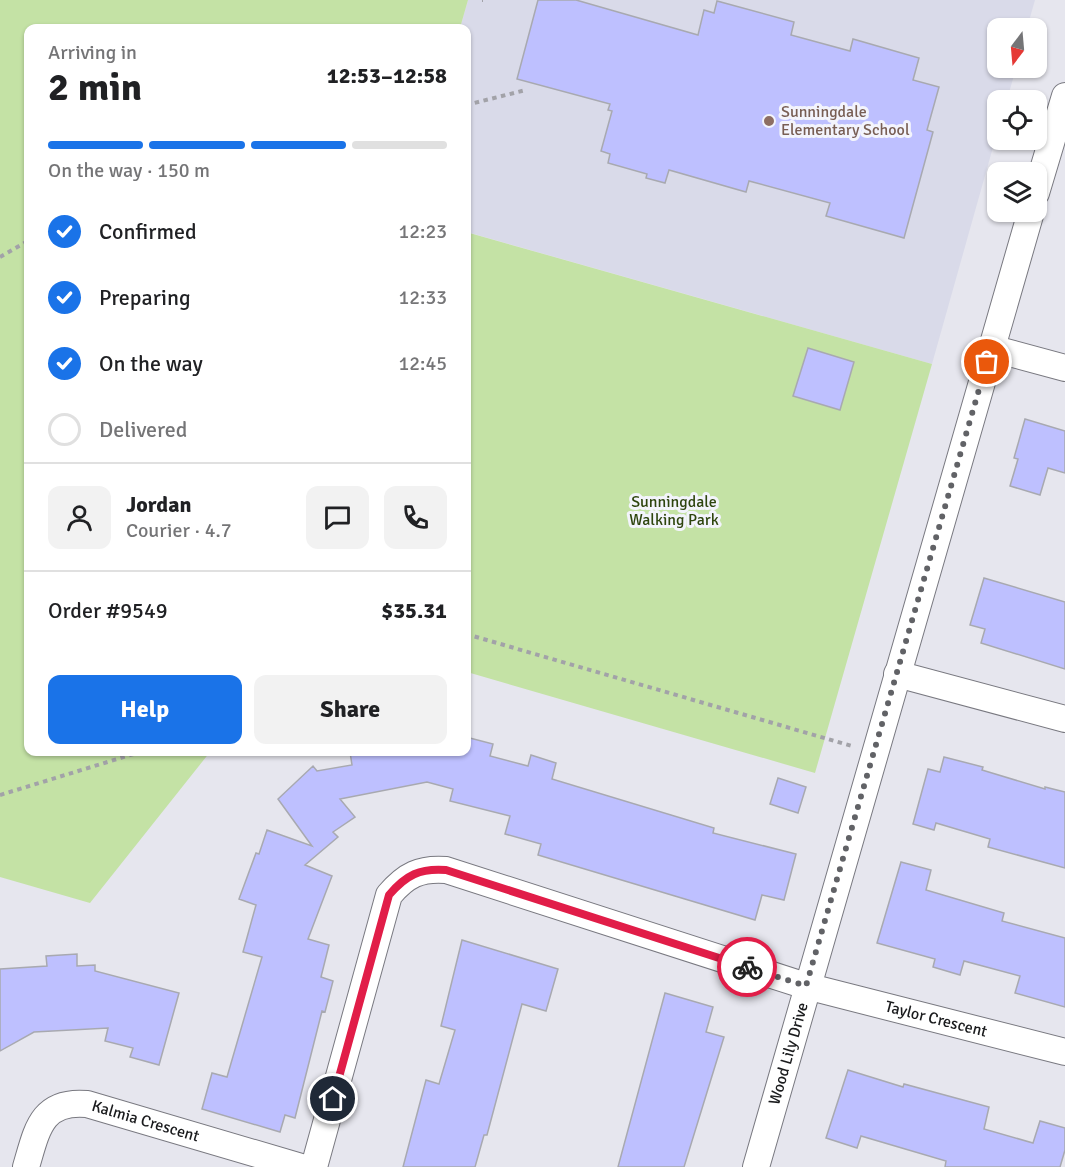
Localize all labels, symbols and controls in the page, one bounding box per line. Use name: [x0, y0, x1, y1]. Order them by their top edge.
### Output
north arrow: [987, 18, 1047, 78]
map controls: [987, 18, 1047, 222]
text: Arriving in: [48, 40, 137, 65]
text: 12:53–12:58: [327, 62, 447, 89]
text: 2 min: [48, 63, 142, 111]
button: locate: [987, 90, 1047, 150]
place label: Sunningdale Elementary School: [781, 102, 910, 140]
marker: Sunningdale Elementary School: [762, 114, 776, 128]
text: On the way · 150 m: [48, 158, 210, 183]
button: layers: [987, 162, 1047, 222]
icon: check: [48, 215, 81, 248]
text: Confirmed: [99, 218, 197, 245]
text: 12:23: [398, 219, 447, 244]
icon: check: [48, 281, 81, 314]
text: Preparing: [99, 284, 191, 311]
text: 12:33: [398, 285, 447, 310]
pin: [961, 336, 1012, 387]
icon: bag: [970, 345, 1003, 378]
icon: check: [48, 347, 81, 380]
text: On the way: [99, 350, 203, 377]
text: 12:45: [398, 351, 447, 376]
text: Delivered: [99, 416, 187, 443]
button: person: [48, 486, 111, 549]
button: chat: [306, 486, 369, 549]
button: phone: [384, 486, 447, 549]
text: Jordan: [126, 491, 192, 518]
park label: Sunningdale Walking Park: [629, 492, 719, 530]
text: Courier · 4.7: [126, 518, 232, 543]
text: Order #9549: [48, 597, 168, 624]
text: $35.31: [381, 597, 447, 624]
button: Help: [48, 675, 242, 744]
button: Share: [254, 675, 447, 744]
courier: [717, 937, 777, 997]
icon: bike: [731, 951, 764, 984]
street label: Taylor Crescent: [883, 997, 990, 1042]
street label: Wood Lily Drive: [764, 1000, 813, 1107]
pin: [307, 1073, 358, 1124]
icon: home: [316, 1082, 349, 1115]
street label: Kalmia Crescent: [89, 1096, 202, 1147]

